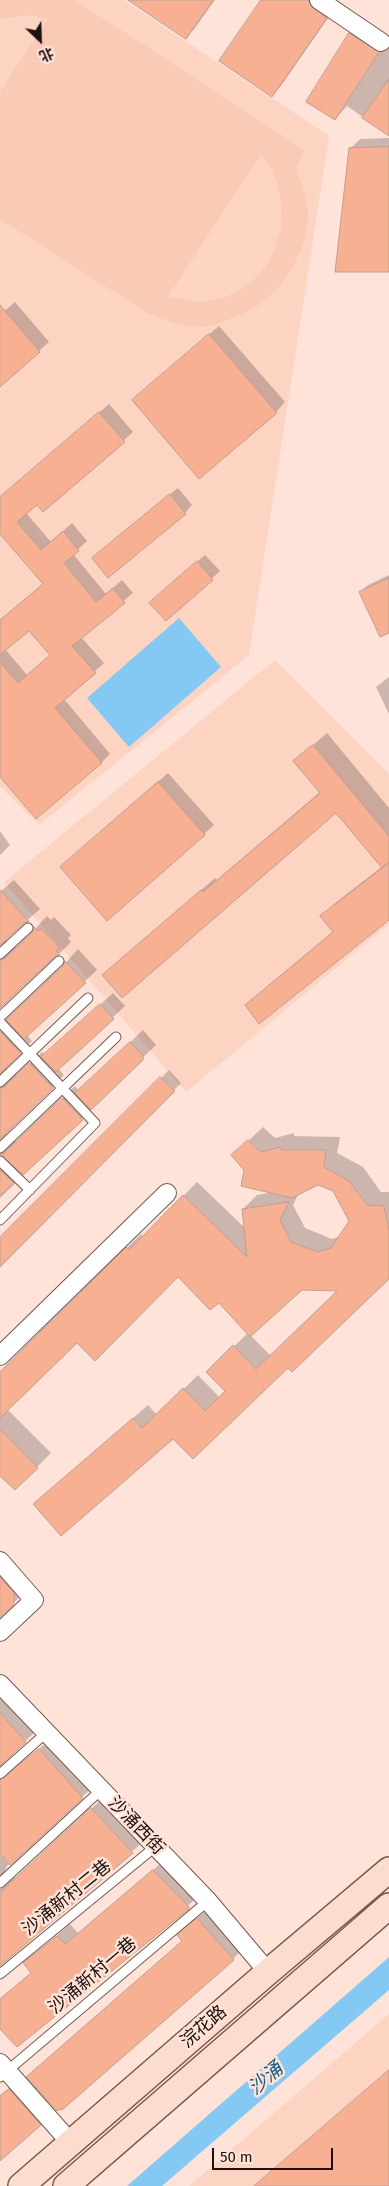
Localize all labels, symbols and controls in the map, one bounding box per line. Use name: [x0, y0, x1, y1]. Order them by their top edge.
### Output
north arrow: [15, 15, 65, 65]
text: 北: [36, 44, 56, 65]
street label: 沙涌西街: [103, 1793, 169, 1859]
street label: 沙涌新村二巷: [18, 1856, 116, 1940]
street label: 沙涌新村一巷: [45, 1933, 141, 2019]
street label: 浣花路: [177, 2001, 231, 2053]
water label: 沙涌: [244, 2058, 288, 2100]
scale bar: [214, 2138, 335, 2170]
text: 50 m: [220, 2148, 253, 2166]

